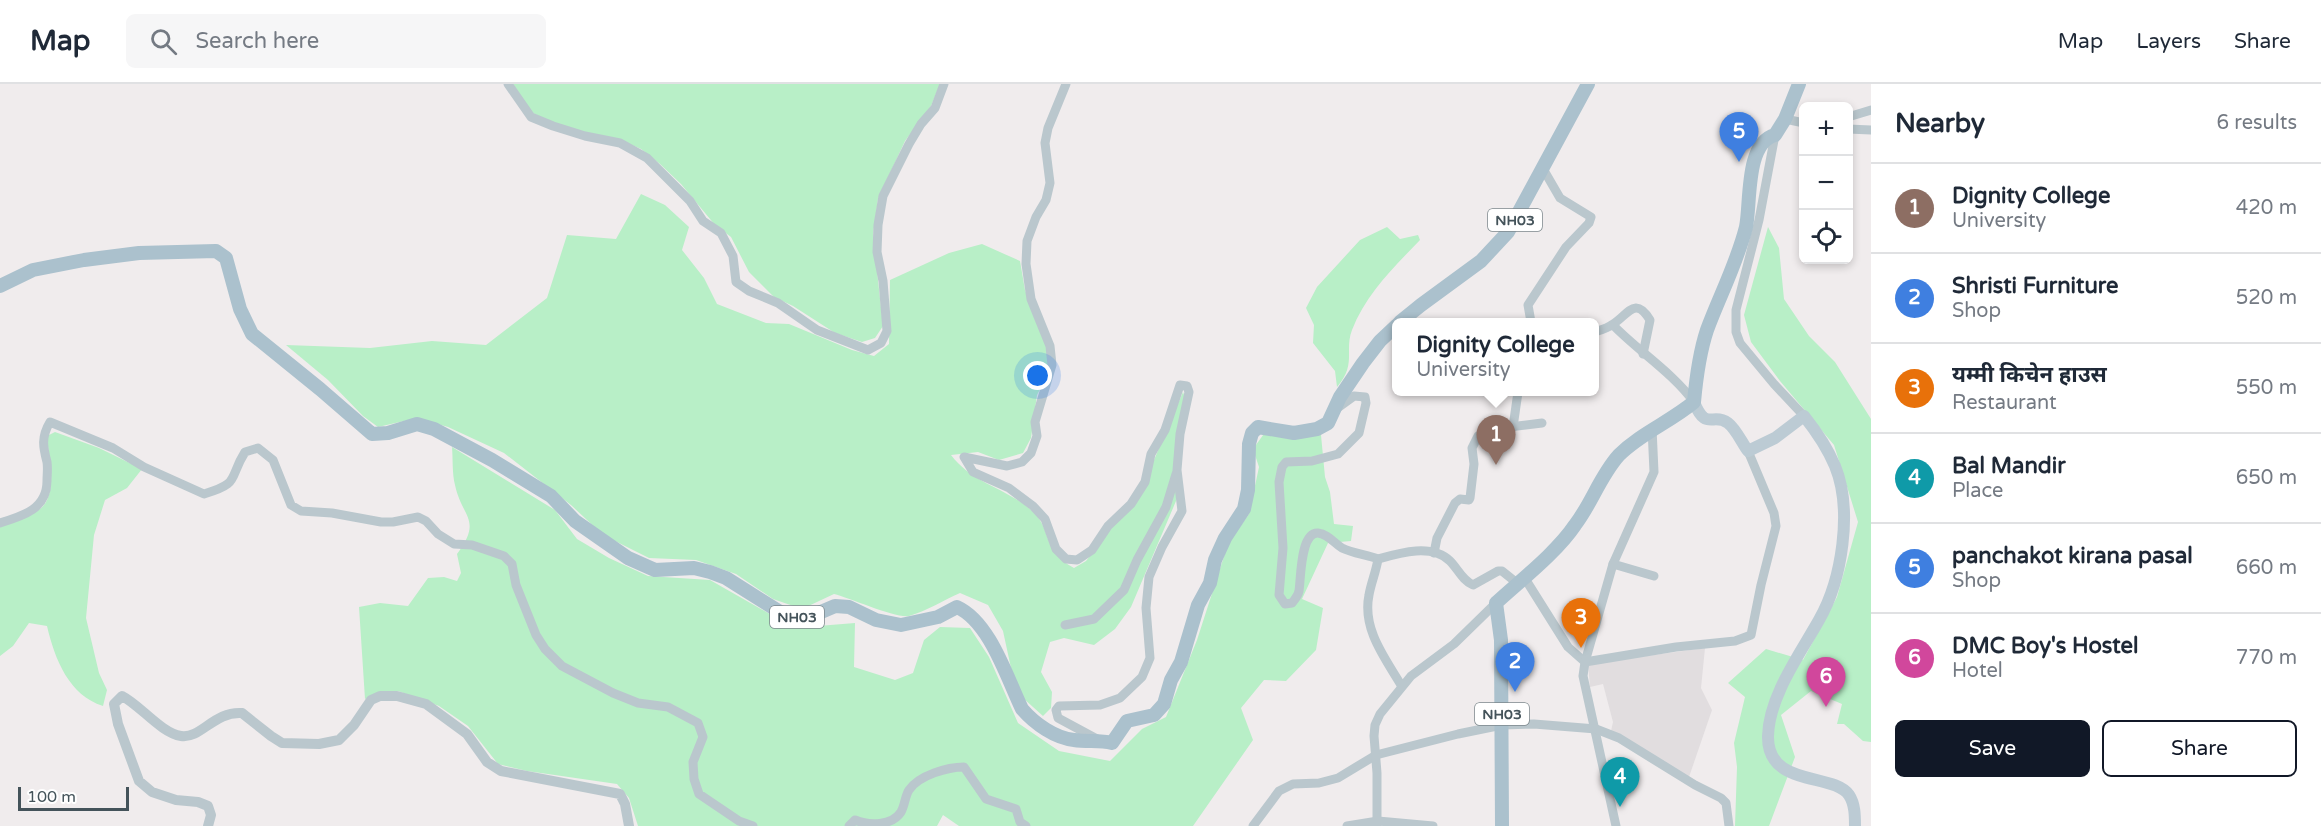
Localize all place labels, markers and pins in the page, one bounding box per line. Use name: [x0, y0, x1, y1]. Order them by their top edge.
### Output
pin: 5: [1720, 112, 1758, 162]
pin: 1: [1476, 416, 1516, 465]
pin: 3: [1562, 598, 1600, 648]
pin: 2: [1496, 642, 1534, 692]
pin: 6: [1806, 658, 1846, 707]
pin: 4: [1600, 758, 1640, 807]

